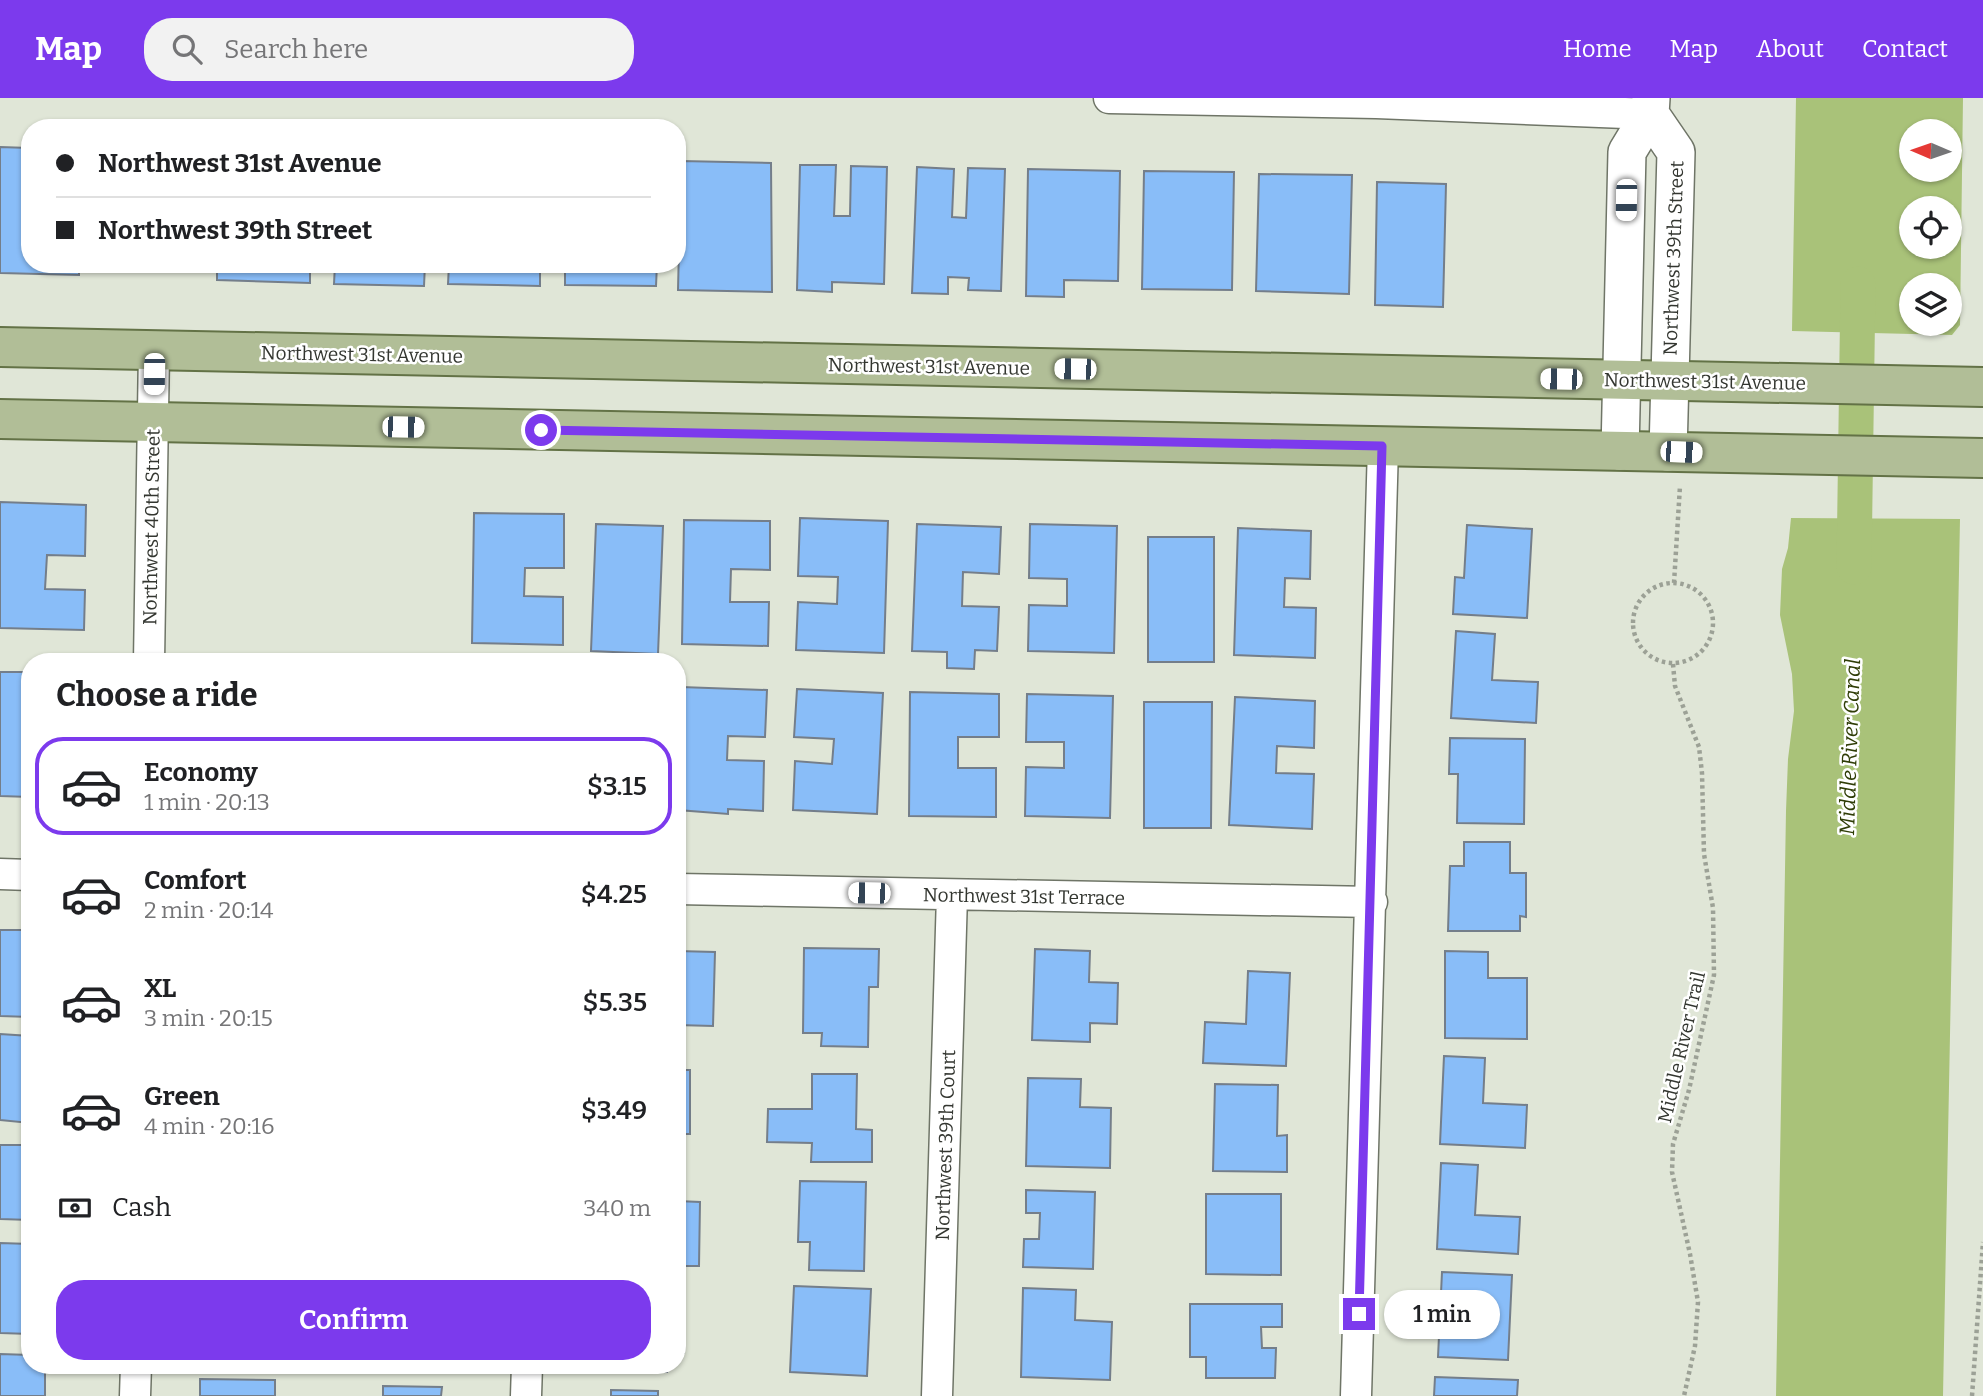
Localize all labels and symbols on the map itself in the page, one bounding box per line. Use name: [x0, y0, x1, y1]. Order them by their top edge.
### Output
north arrow: [1899, 119, 1962, 182]
street label: Northwest 39th Street: [1659, 160, 1688, 356]
car: [1616, 179, 1637, 221]
street label: Northwest 31st Avenue: [261, 341, 463, 368]
car: [144, 353, 165, 395]
street label: Northwest 31st Avenue: [828, 353, 1030, 380]
car: [1054, 358, 1097, 380]
car: [1540, 368, 1583, 390]
street label: Northwest 31st Avenue: [1604, 368, 1806, 395]
route start: [525, 414, 557, 446]
car: [382, 416, 425, 438]
street label: Northwest 40th Street: [138, 429, 165, 625]
car: [1660, 441, 1703, 463]
water label: Middle River Canal: [1834, 658, 1866, 836]
car: [848, 882, 891, 904]
street label: Northwest 31st Terrace: [923, 883, 1125, 910]
street label: Middle River Trail: [1653, 969, 1710, 1125]
street label: Northwest 39th Court: [931, 1049, 960, 1241]
callout: 1 min: [1384, 1290, 1499, 1338]
route end: [1343, 1298, 1375, 1330]

